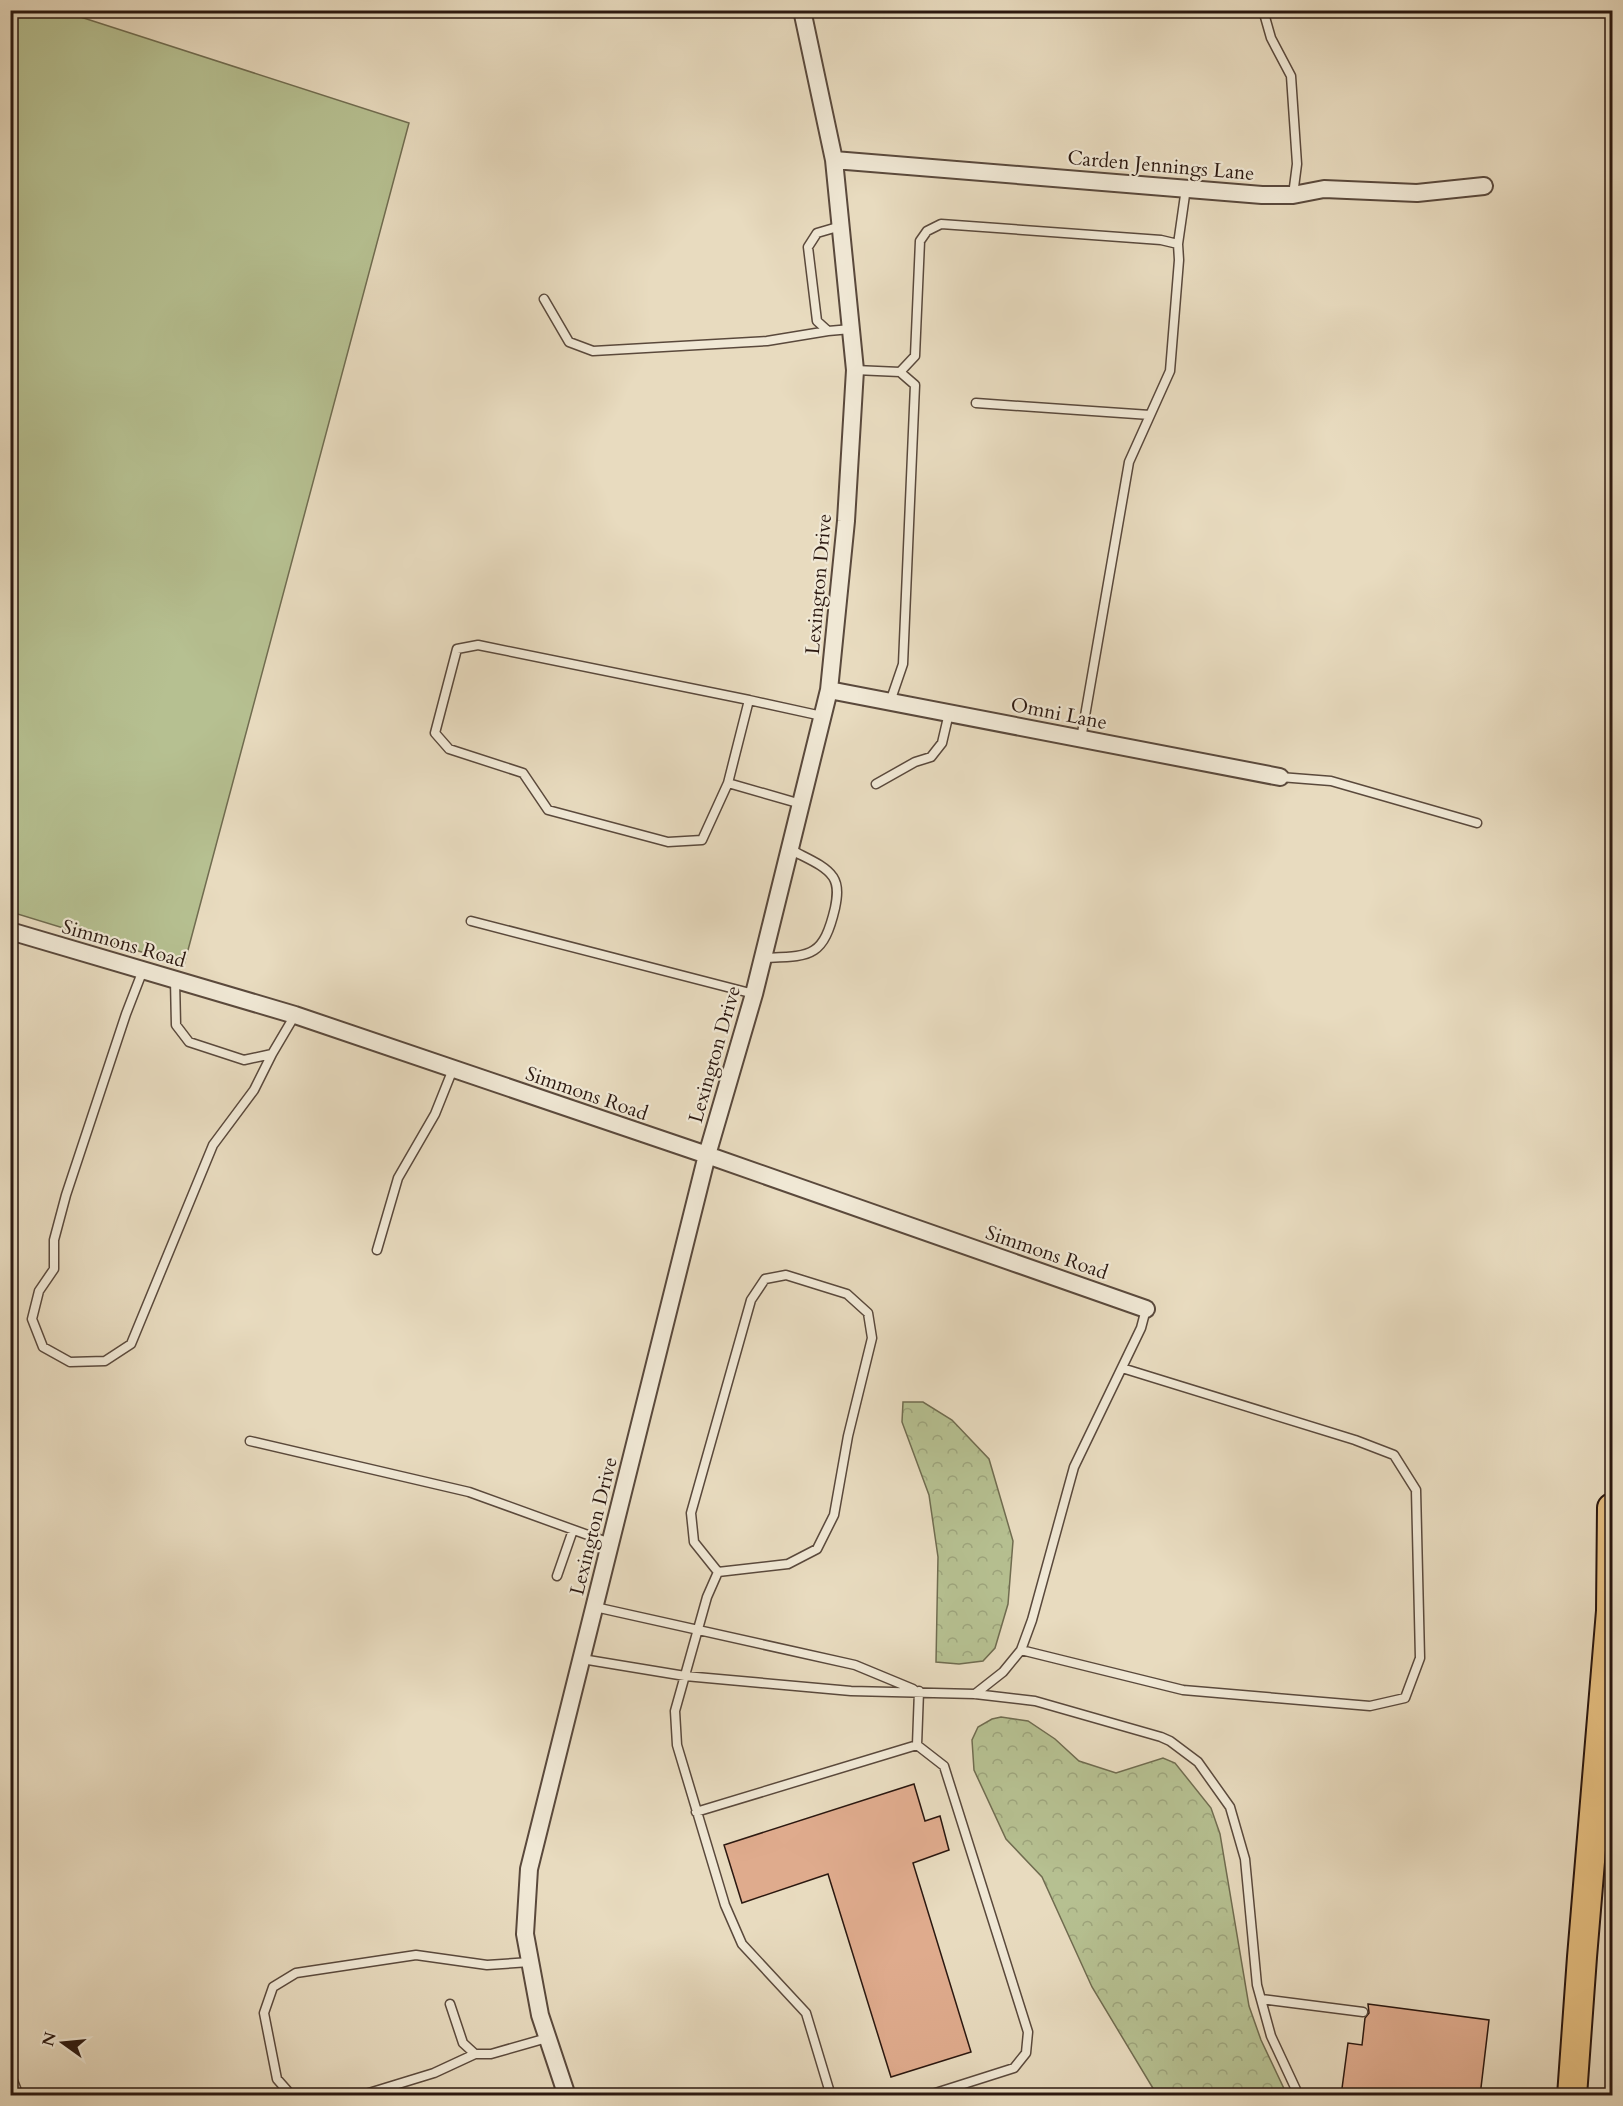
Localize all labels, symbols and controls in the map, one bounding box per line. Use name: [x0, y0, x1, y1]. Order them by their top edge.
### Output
street label: Carden Jennings Lane: [1066, 144, 1256, 187]
street label: Lexington Drive: [799, 512, 838, 656]
street label: Omni Lane: [1008, 691, 1109, 736]
street label: Simmons Road: [59, 913, 189, 974]
street label: Lexington Drive: [682, 982, 747, 1126]
street label: Simmons Road: [522, 1060, 652, 1127]
street label: Simmons Road: [982, 1219, 1112, 1286]
street label: Lexington Drive: [563, 1454, 624, 1598]
north arrow: [33, 2013, 93, 2073]
text: N: [37, 2030, 62, 2049]

